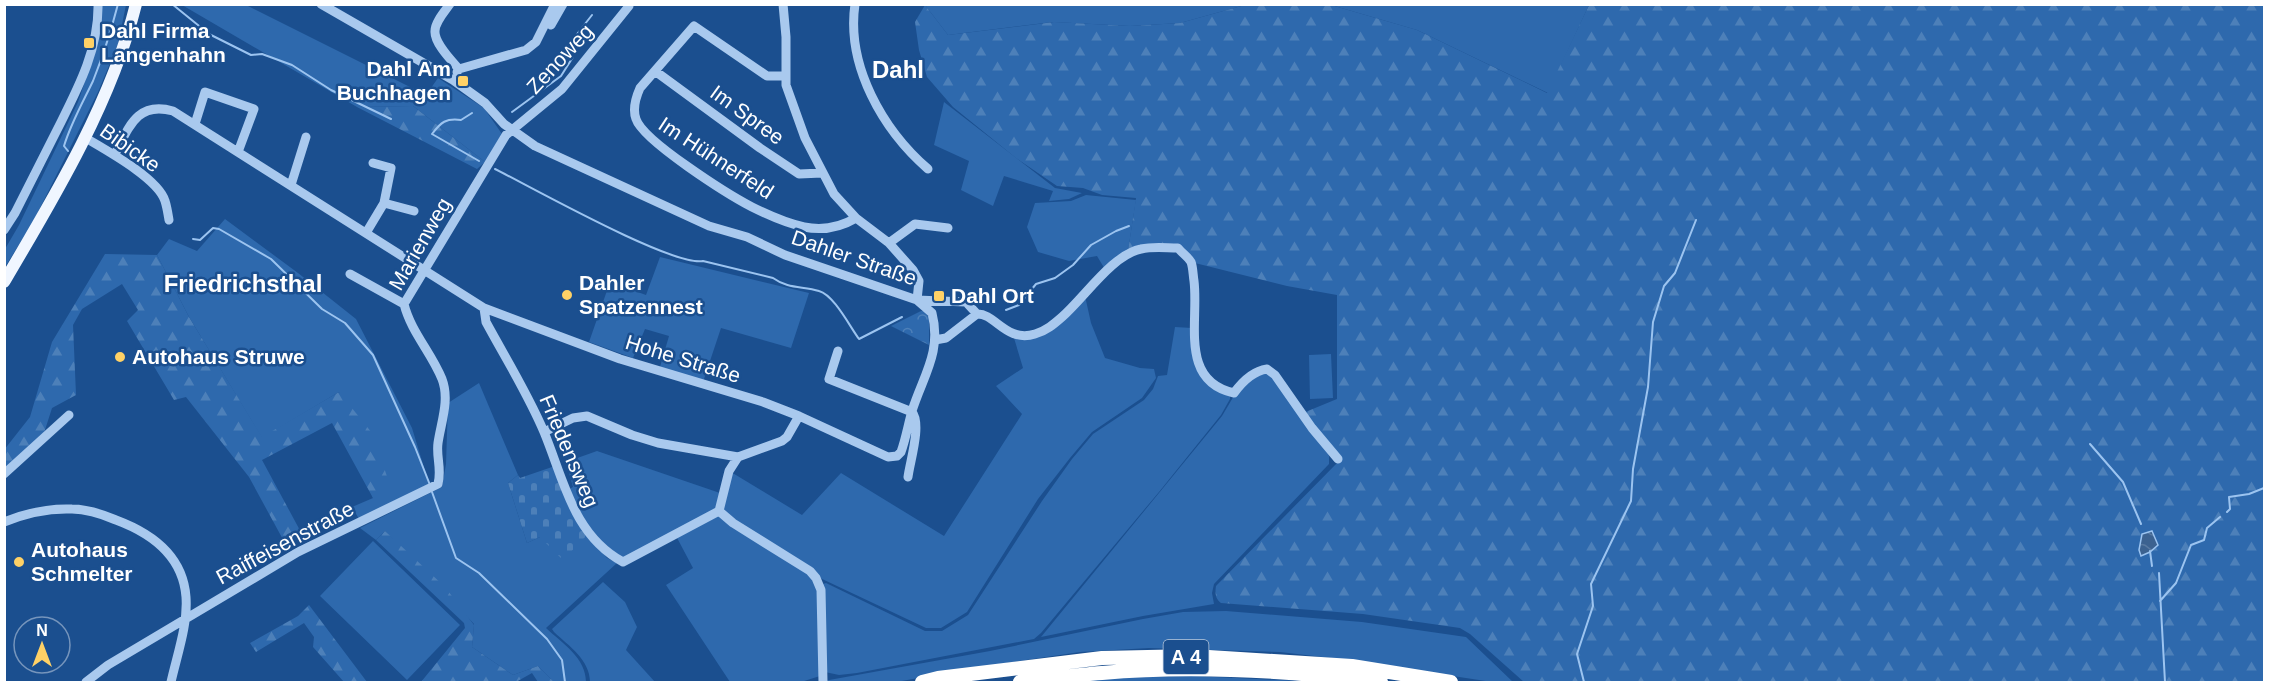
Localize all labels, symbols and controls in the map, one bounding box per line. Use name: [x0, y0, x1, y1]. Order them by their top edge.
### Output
place label: Dahl Firma Langenhahn: [101, 19, 226, 66]
street label: Zenoweg: [522, 19, 598, 98]
marker: Dahl Firma Langenhahn: [82, 36, 96, 50]
district label: Dahl: [872, 56, 924, 83]
place label: Dahl Am Buchhagen: [337, 57, 451, 104]
marker: Dahl Am Buchhagen: [456, 74, 470, 88]
street label: Im Spree: [706, 80, 789, 149]
street label: Im Hühnerfeld: [655, 112, 778, 203]
street label: Bibicke: [96, 119, 165, 176]
street label: Marienweg: [384, 194, 455, 294]
street label: Dahler Straße: [789, 225, 920, 290]
district label: Friedrichsthal: [164, 270, 322, 297]
place label: Dahler Spatzennest: [579, 271, 703, 318]
place label: Dahl Ort: [951, 284, 1034, 307]
marker: Dahler Spatzennest: [560, 288, 574, 302]
marker: Dahl Ort: [932, 289, 946, 303]
street label: Hohe Straße: [623, 330, 743, 387]
place label: Autohaus Struwe: [132, 345, 305, 368]
marker: Autohaus Struwe: [113, 350, 127, 364]
street label: Friedensweg: [535, 391, 604, 511]
street label: Raiffeisenstraße: [212, 497, 358, 589]
place label: Autohaus Schmelter: [31, 538, 133, 585]
marker: Autohaus Schmelter: [12, 555, 26, 569]
north arrow: [12, 615, 72, 675]
text: N: [36, 622, 48, 639]
road number: A 4: [1164, 640, 1208, 674]

